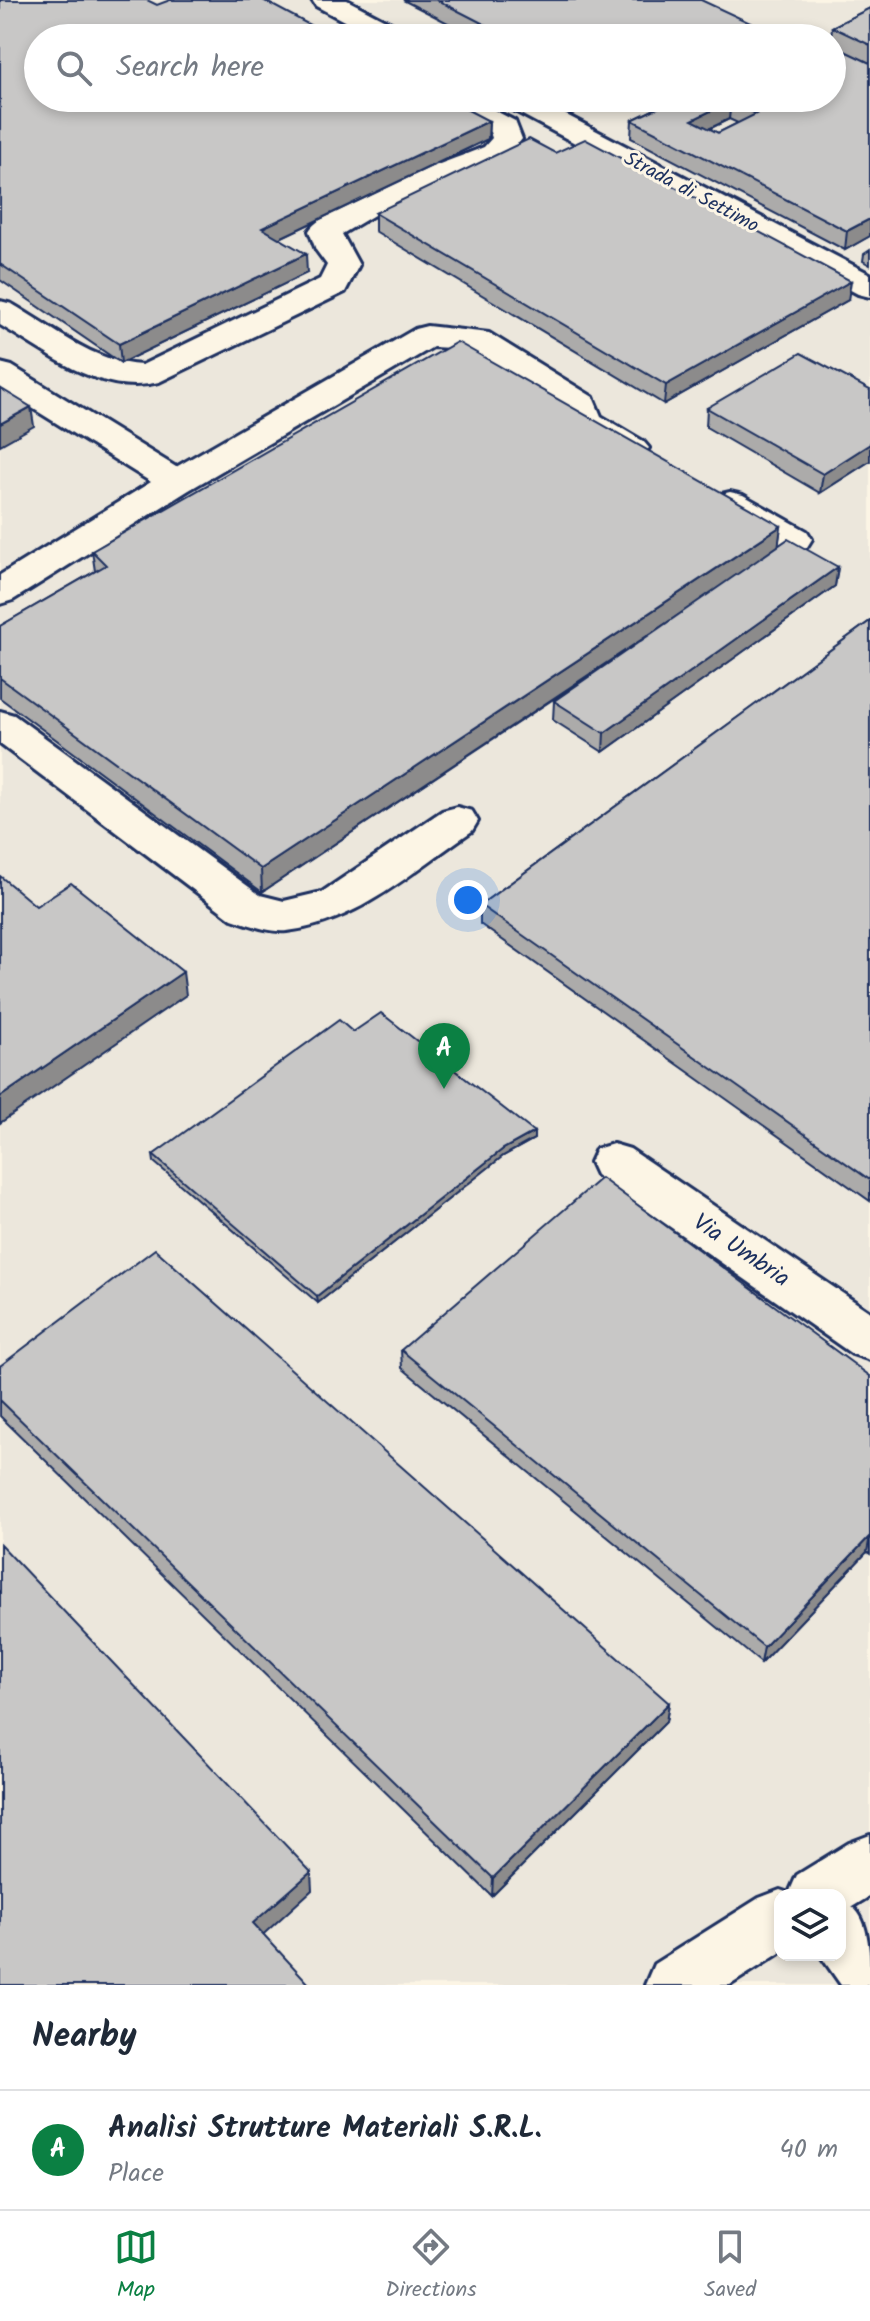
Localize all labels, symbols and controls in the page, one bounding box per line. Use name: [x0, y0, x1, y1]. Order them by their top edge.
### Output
search box: [24, 24, 846, 112]
text: Search here: [116, 44, 264, 92]
icon: search: [52, 46, 96, 90]
street label: Strada di Settimo: [618, 144, 764, 242]
your location: [448, 880, 488, 920]
pin: A: [418, 1023, 470, 1089]
street label: Via Umbria: [684, 1204, 798, 1298]
map controls: [774, 1889, 846, 1961]
button: layers: [774, 1889, 846, 1961]
text: Nearby: [32, 2010, 137, 2064]
text: Analisi Strutture Materiali S.R.L.: [108, 2105, 542, 2153]
text: A: [50, 2129, 66, 2171]
text: 40 m: [780, 2129, 838, 2171]
text: Place: [108, 2153, 164, 2195]
tab: Map: [114, 2225, 158, 2308]
tab: Directions: [385, 2225, 477, 2308]
tab: Saved: [704, 2225, 756, 2308]

